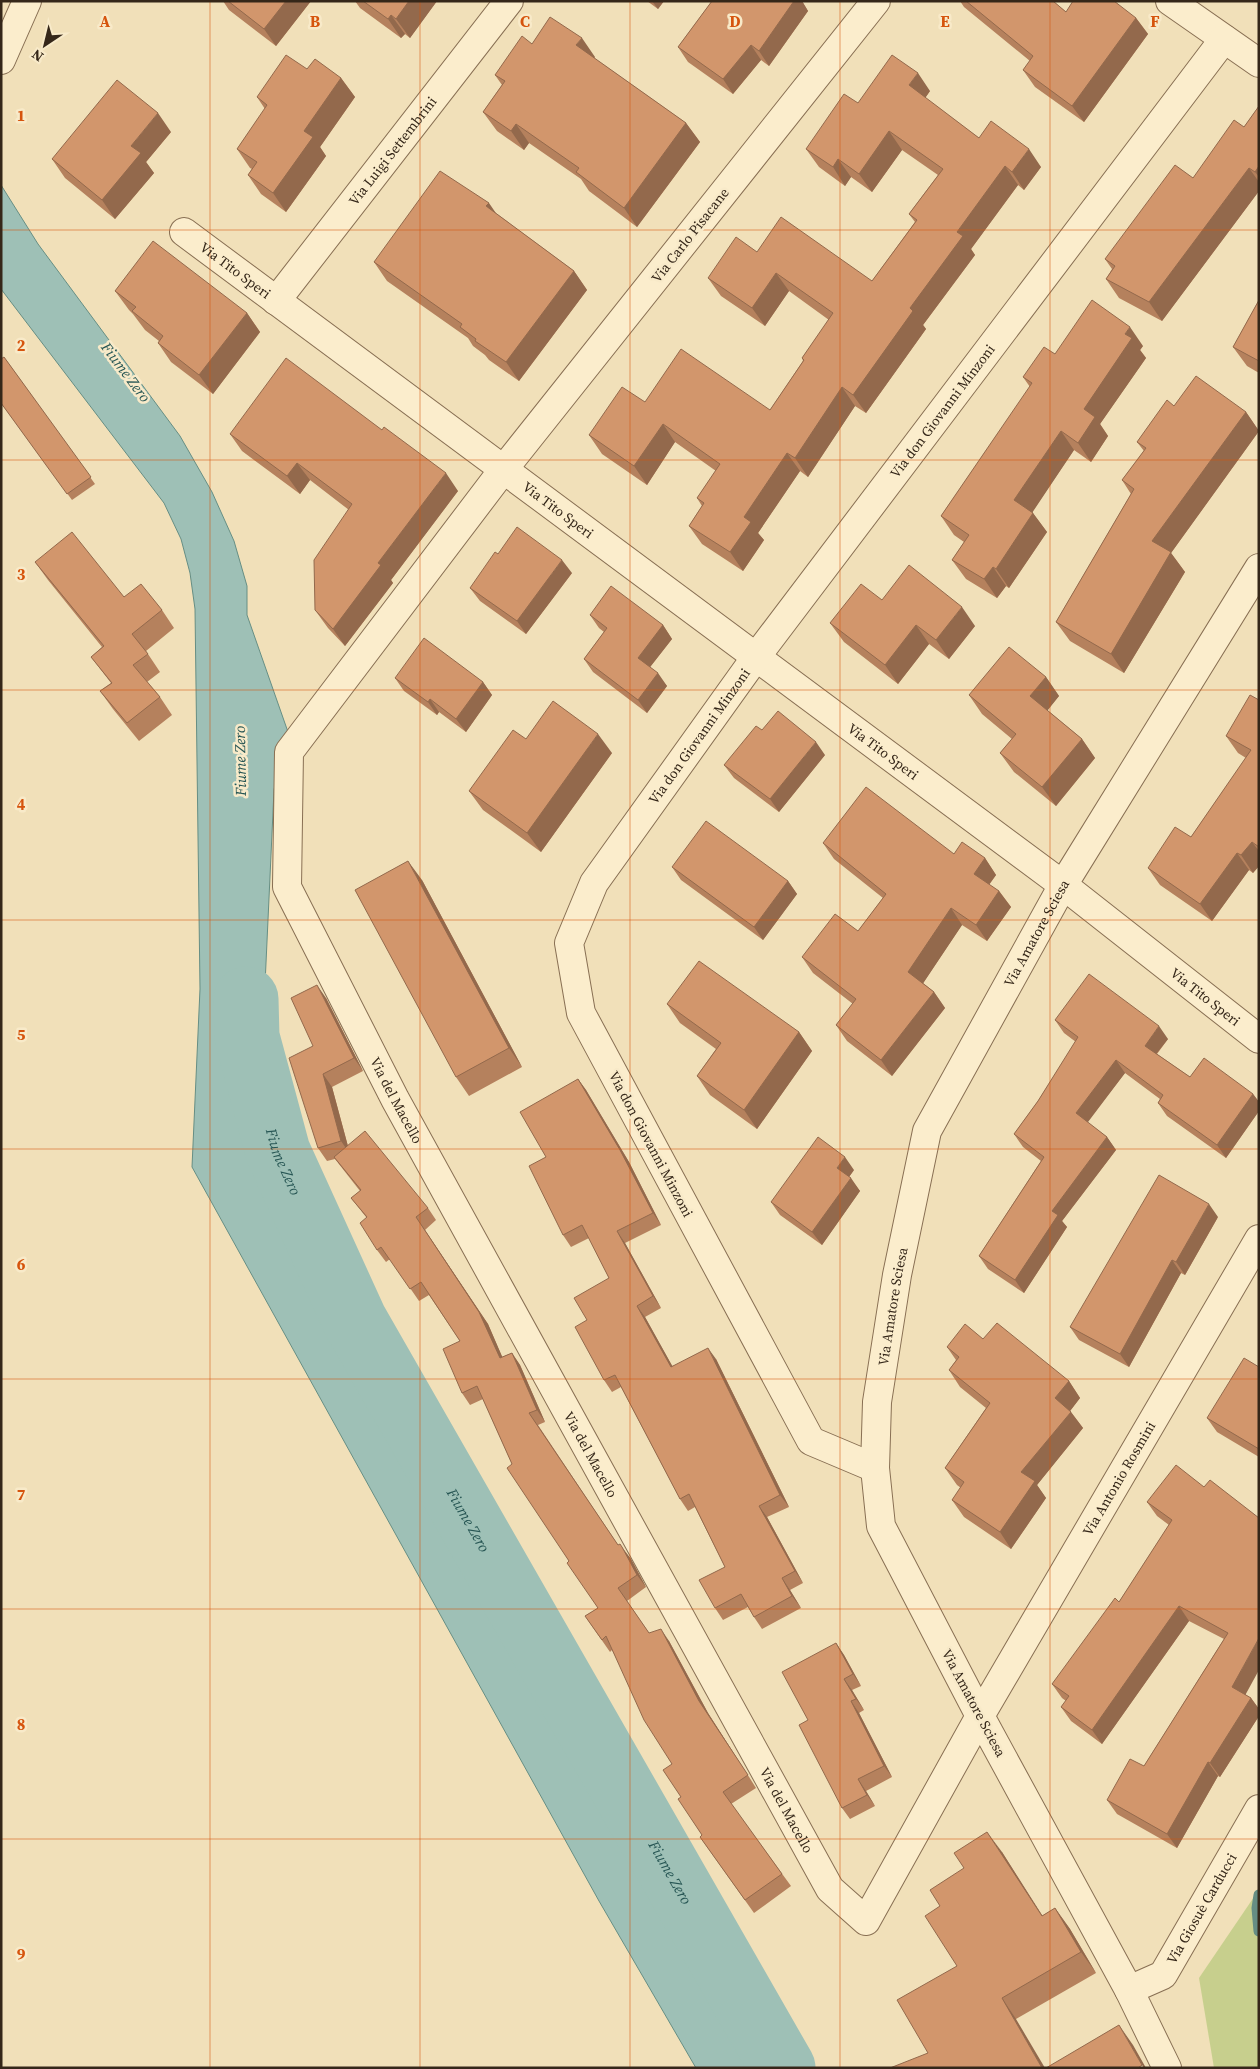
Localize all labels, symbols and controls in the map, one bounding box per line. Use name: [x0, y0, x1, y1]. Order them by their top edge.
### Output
text: A: [100, 10, 111, 32]
text: B: [310, 10, 321, 32]
text: C: [520, 10, 530, 32]
text: D: [729, 10, 741, 32]
text: E: [940, 10, 950, 32]
text: F: [1150, 10, 1160, 32]
north arrow: [20, 20, 70, 70]
text: N: [28, 45, 47, 67]
street label: Via Luigi Settembrini: [344, 92, 441, 210]
text: 1: [17, 104, 25, 126]
street label: Via Carlo Pisacane: [647, 183, 733, 287]
street label: Via Tito Speri: [196, 237, 275, 303]
text: 2: [17, 334, 26, 356]
water label: Fiume Zero: [96, 337, 156, 406]
street label: Via don Giovanni Minzoni: [885, 340, 999, 482]
street label: Via Tito Speri: [518, 477, 598, 543]
text: 3: [17, 563, 26, 585]
street label: Via don Giovanni Minzoni: [644, 664, 755, 808]
street label: Via Tito Speri: [844, 718, 923, 784]
water label: Fiume Zero: [229, 726, 251, 797]
text: 4: [17, 793, 26, 815]
street label: Via Amatore Sciesa: [999, 875, 1075, 990]
street label: Via Tito Speri: [1166, 963, 1245, 1031]
text: 5: [17, 1023, 26, 1045]
street label: Via del Macello: [365, 1054, 428, 1147]
street label: Via don Giovanni Minzoni: [604, 1067, 698, 1221]
water label: Fiume Zero: [261, 1125, 307, 1198]
street label: Via Amatore Sciesa: [873, 1245, 913, 1367]
text: 6: [17, 1253, 26, 1275]
street label: Via del Macello: [559, 1408, 623, 1501]
street label: Via Antonio Rosmini: [1078, 1417, 1160, 1539]
text: 7: [17, 1483, 26, 1505]
water label: Fiume Zero: [442, 1483, 496, 1556]
street label: Via Amatore Sciesa: [937, 1646, 1011, 1761]
text: 8: [17, 1713, 25, 1735]
street label: Via del Macello: [755, 1764, 819, 1857]
water label: Fiume Zero: [644, 1835, 697, 1908]
street label: Via Giosuè Carducci: [1162, 1849, 1241, 1968]
text: 9: [17, 1943, 26, 1965]

